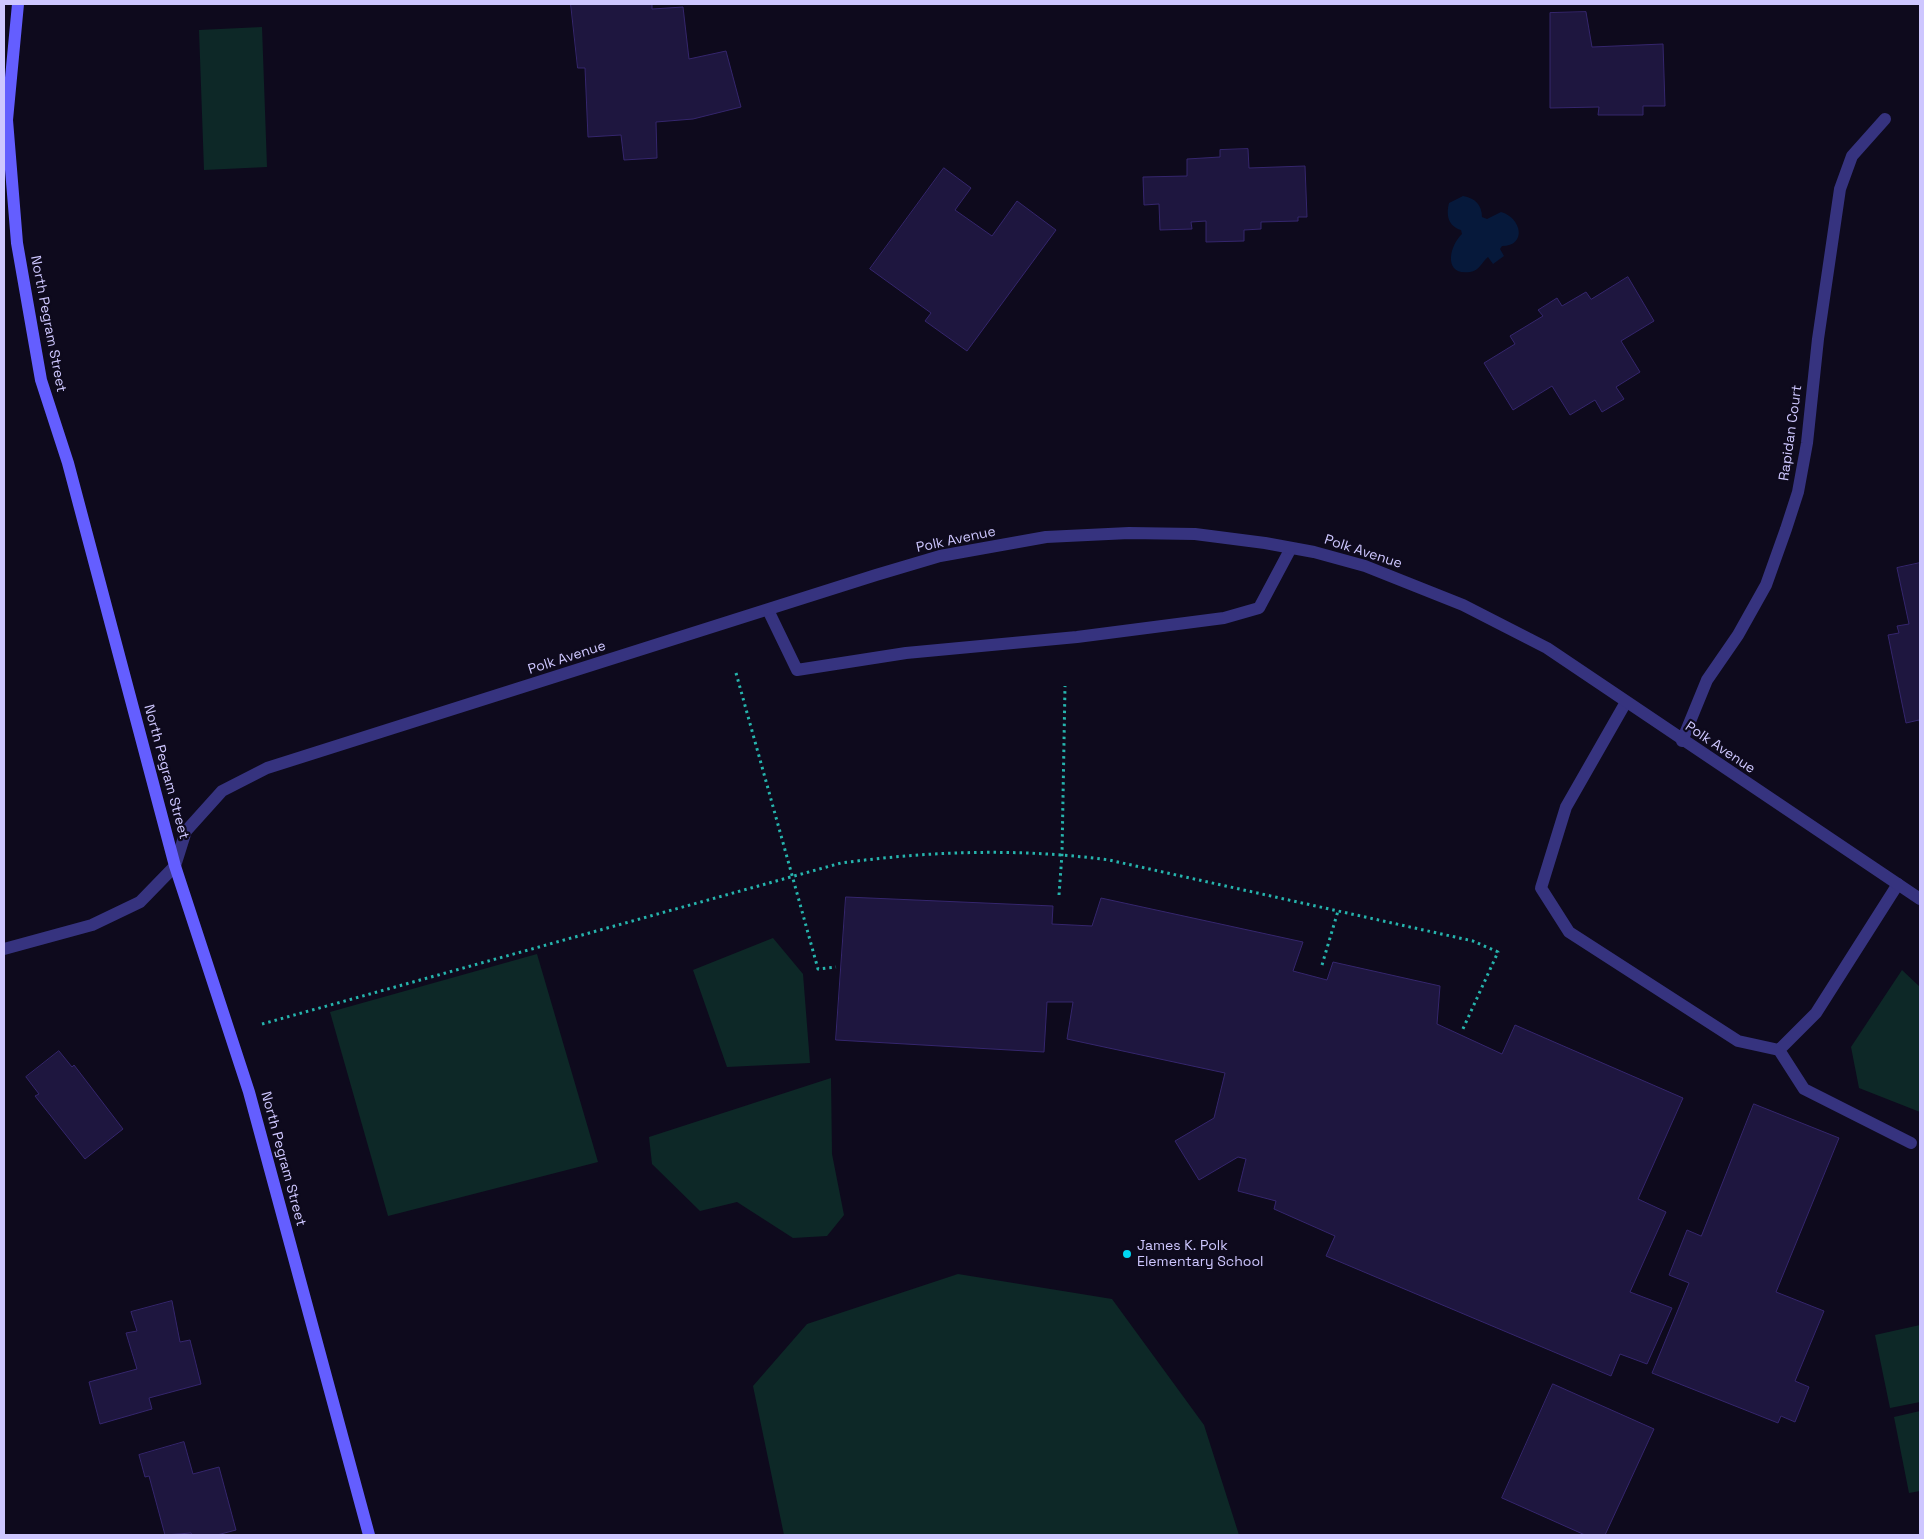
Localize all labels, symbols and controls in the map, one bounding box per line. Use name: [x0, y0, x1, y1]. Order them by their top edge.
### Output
street label: North Pegram Street: [27, 254, 69, 394]
street label: Rapidan Court: [1776, 384, 1806, 482]
street label: Polk Avenue: [915, 523, 997, 557]
street label: Polk Avenue: [1322, 532, 1404, 572]
street label: Polk Avenue: [526, 638, 608, 678]
street label: North Pegram Street: [140, 703, 192, 841]
street label: Polk Avenue: [1682, 718, 1758, 778]
street label: North Pegram Street: [257, 1090, 309, 1228]
place label: James K. Polk Elementary School: [1137, 1238, 1263, 1270]
marker: James K. Polk Elementary School: [1121, 1248, 1133, 1260]

